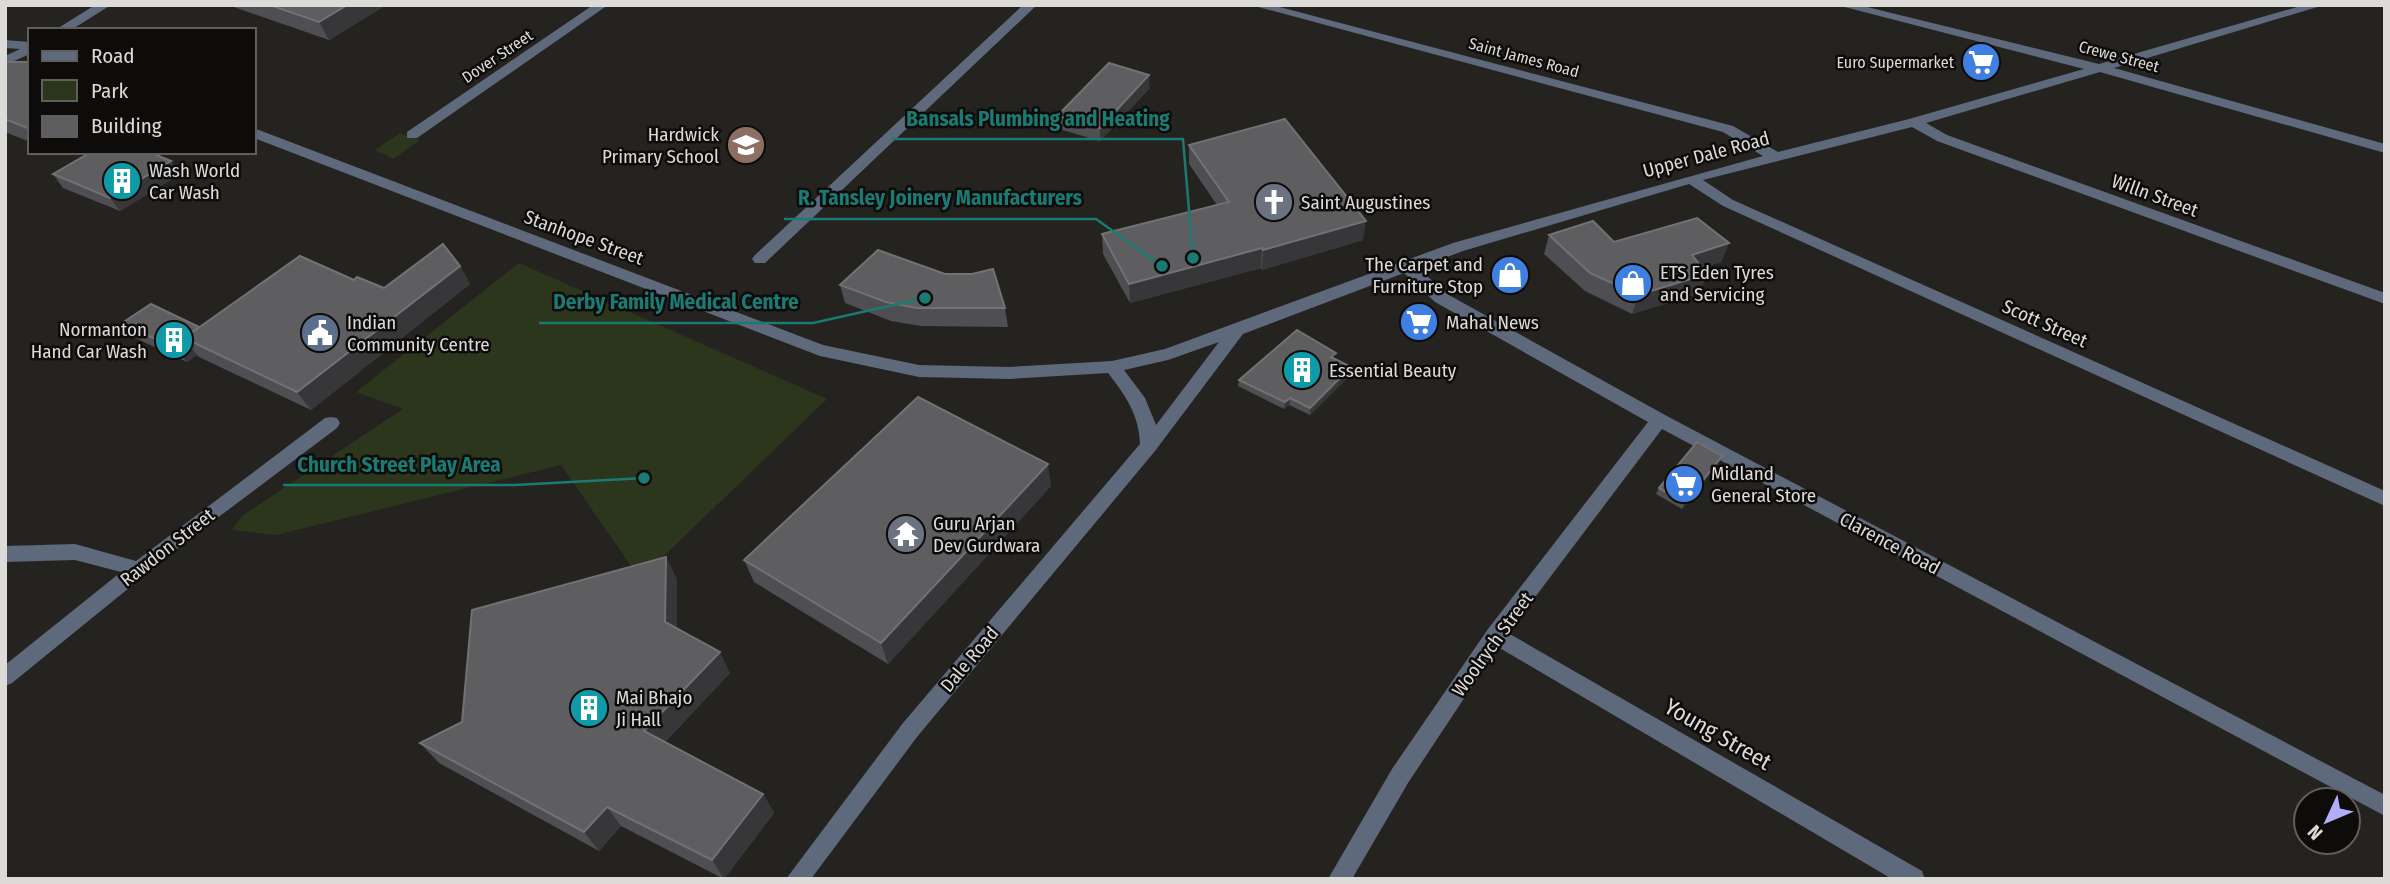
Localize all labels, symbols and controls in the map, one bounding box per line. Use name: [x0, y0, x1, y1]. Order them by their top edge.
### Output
street label: Dover Street: [458, 25, 537, 87]
legend: [28, 28, 256, 154]
street label: Saint James Road: [1467, 34, 1581, 81]
street label: Crewe Street: [2077, 37, 2162, 77]
supermarket icon: Euro Supermarket: [1960, 41, 2002, 83]
text: Road: [91, 43, 135, 69]
place label: Euro Supermarket: [1837, 53, 1955, 72]
text: Park: [91, 78, 129, 104]
callout: Bansals Plumbing and Heating: [892, 97, 1183, 139]
text: Bansals Plumbing and Heating: [906, 106, 1170, 132]
text: Building: [91, 113, 162, 139]
place label: Hardwick Primary School: [602, 123, 719, 168]
school or university icon: Hardwick Primary School: [725, 124, 767, 166]
street label: Upper Dale Road: [1640, 127, 1772, 182]
place label: Wash World Car Wash: [149, 159, 240, 204]
building icon: Wash World Car Wash: [101, 160, 143, 202]
street label: Willn Street: [2108, 169, 2202, 222]
callout: R. Tansley Joinery Manufacturers: [784, 177, 1096, 219]
church icon: Saint Augustines: [1253, 181, 1295, 223]
text: R. Tansley Joinery Manufacturers: [798, 185, 1082, 211]
place label: Saint Augustines: [1301, 191, 1430, 214]
street label: Stanhope Street: [521, 205, 647, 270]
place label: The Carpet and Furniture Stop: [1365, 253, 1483, 298]
shop icon: The Carpet and Furniture Stop: [1489, 254, 1531, 296]
place label: ETS Eden Tyres and Servicing: [1660, 261, 1774, 306]
shop icon: ETS Eden Tyres and Servicing: [1612, 262, 1654, 304]
callout: Derby Family Medical Centre: [539, 281, 813, 323]
text: Derby Family Medical Centre: [553, 289, 799, 315]
street label: Scott Street: [1999, 294, 2092, 353]
supermarket icon: Mahal News: [1398, 301, 1440, 343]
place label: Indian Community Centre: [347, 311, 490, 356]
place label: Mahal News: [1446, 311, 1539, 334]
public building icon: Indian Community Centre: [299, 312, 341, 354]
place label: Normanton Hand Car Wash: [31, 318, 147, 363]
building icon: Normanton Hand Car Wash: [153, 319, 195, 361]
building icon: Essential Beauty: [1281, 349, 1323, 391]
place label: Essential Beauty: [1329, 359, 1457, 382]
callout: Church Street Play Area: [283, 443, 515, 485]
text: Church Street Play Area: [297, 452, 501, 478]
place label: Midland General Store: [1711, 462, 1816, 507]
supermarket icon: Midland General Store: [1663, 463, 1705, 505]
street label: Rawdon Street: [116, 503, 220, 591]
street label: Clarence Road: [1836, 507, 1944, 579]
place label: Guru Arjan Dev Gurdwara: [933, 512, 1040, 557]
temple icon: Guru Arjan Dev Gurdwara: [885, 513, 927, 555]
street label: Woolrych Street: [1447, 587, 1538, 701]
street label: Dale Road: [935, 622, 1003, 697]
place label: Mai Bhajo Ji Hall: [616, 686, 692, 731]
building icon: Mai Bhajo Ji Hall: [568, 687, 610, 729]
street label: Young Street: [1659, 692, 1777, 776]
north arrow: [2292, 786, 2362, 856]
text: N: [2303, 820, 2327, 845]

